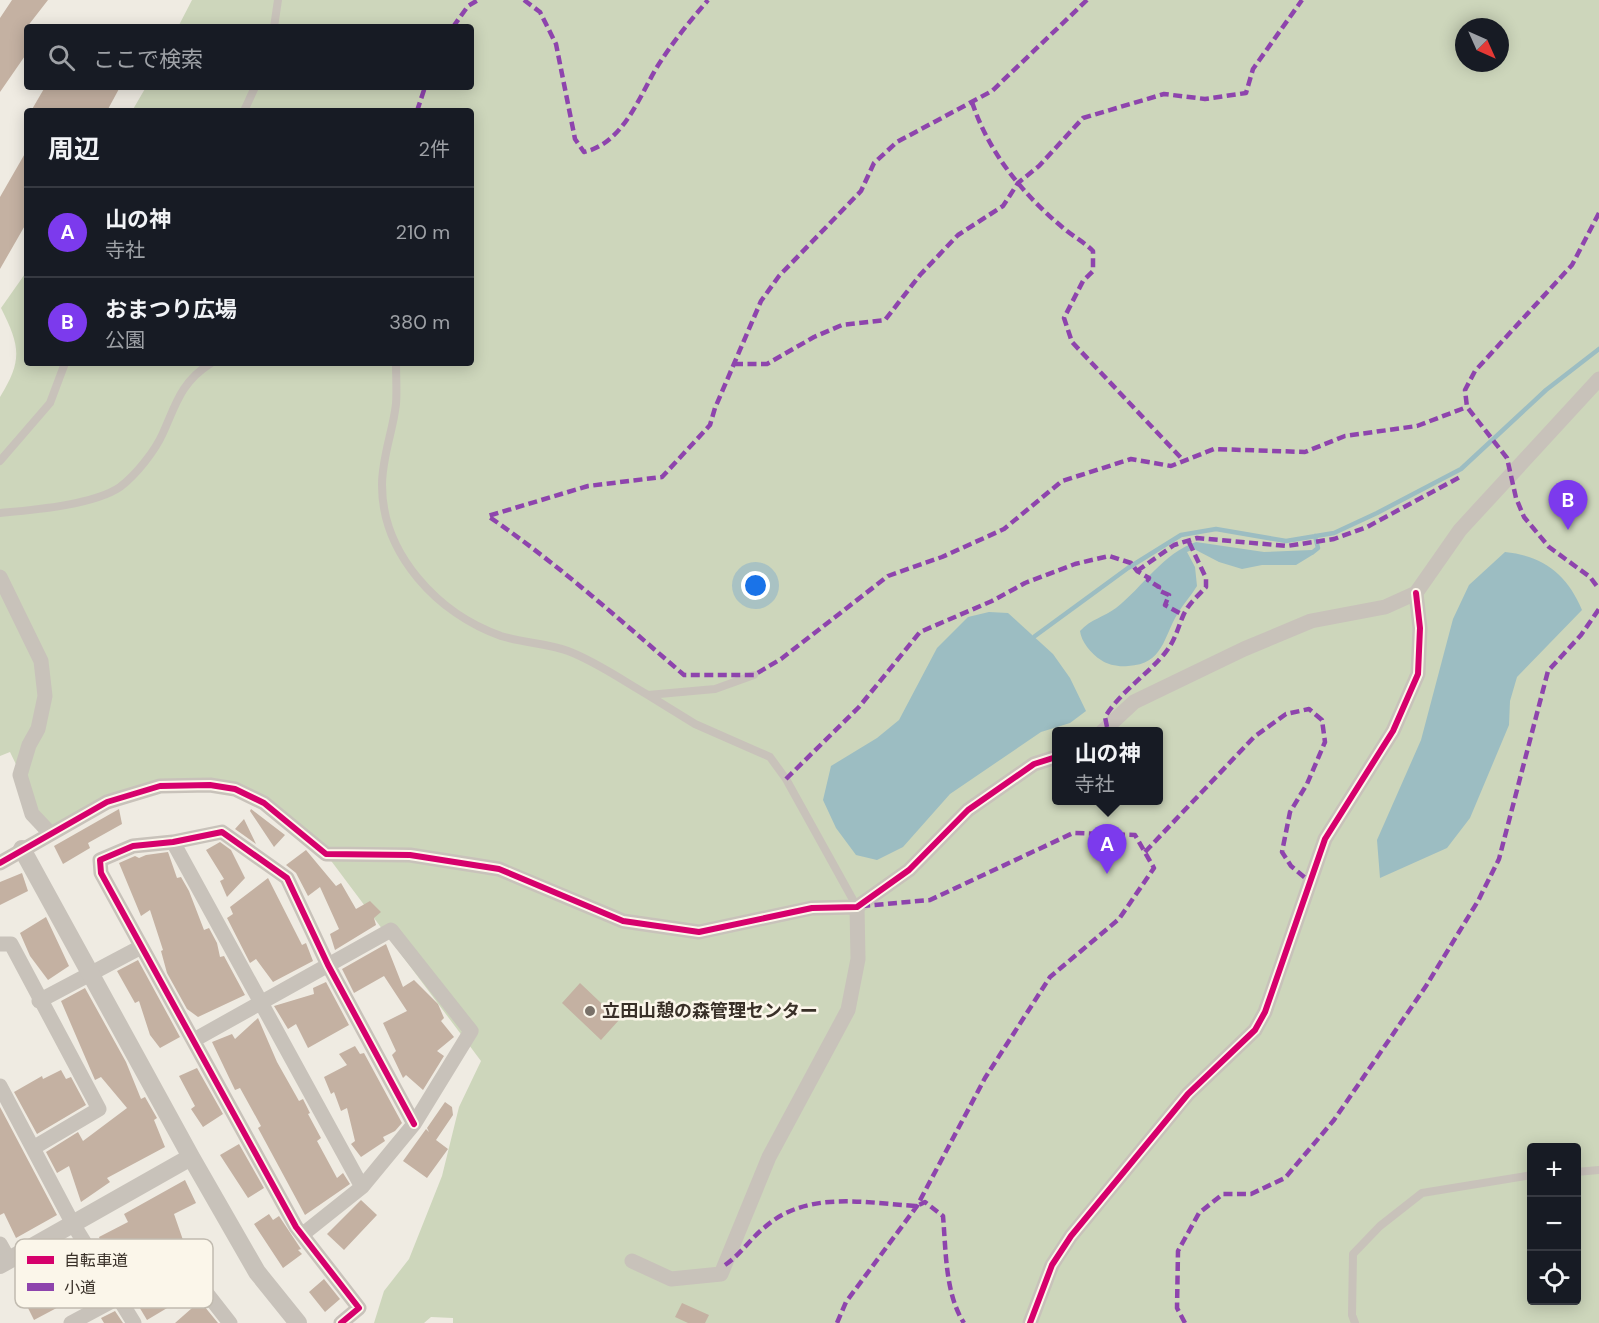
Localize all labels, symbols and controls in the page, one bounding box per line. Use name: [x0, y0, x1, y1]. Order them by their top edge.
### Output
north arrow: [1455, 18, 1509, 72]
search box: [24, 24, 474, 90]
icon: search: [45, 41, 78, 74]
text: ここで検索: [93, 45, 203, 74]
text: 周辺: [48, 132, 100, 166]
text: 2件: [418, 136, 450, 162]
text: 山の神: [105, 205, 171, 234]
text: A: [60, 219, 75, 245]
text: 210 m: [395, 219, 450, 245]
text: 寺社: [105, 237, 145, 263]
text: おまつり広場: [105, 295, 237, 324]
text: B: [61, 309, 74, 335]
text: 380 m: [389, 309, 450, 335]
text: 公園: [105, 327, 145, 353]
pin: B: [1548, 480, 1588, 530]
your location: [741, 571, 770, 600]
popup: [1052, 727, 1163, 805]
text: 山の神: [1074, 739, 1141, 768]
text: 寺社: [1074, 771, 1114, 797]
pin: A: [1088, 824, 1126, 874]
place label: 立田山憩の森管理センター: [602, 999, 818, 1023]
marker: 立田山憩の森管理センター: [583, 1004, 597, 1018]
map controls: [1527, 1143, 1581, 1305]
button: +: [1527, 1143, 1581, 1197]
button: −: [1527, 1197, 1581, 1251]
legend: [15, 1239, 213, 1308]
text: 自転車道: [64, 1250, 128, 1271]
button: locate: [1527, 1251, 1581, 1305]
text: 小道: [64, 1277, 96, 1298]

